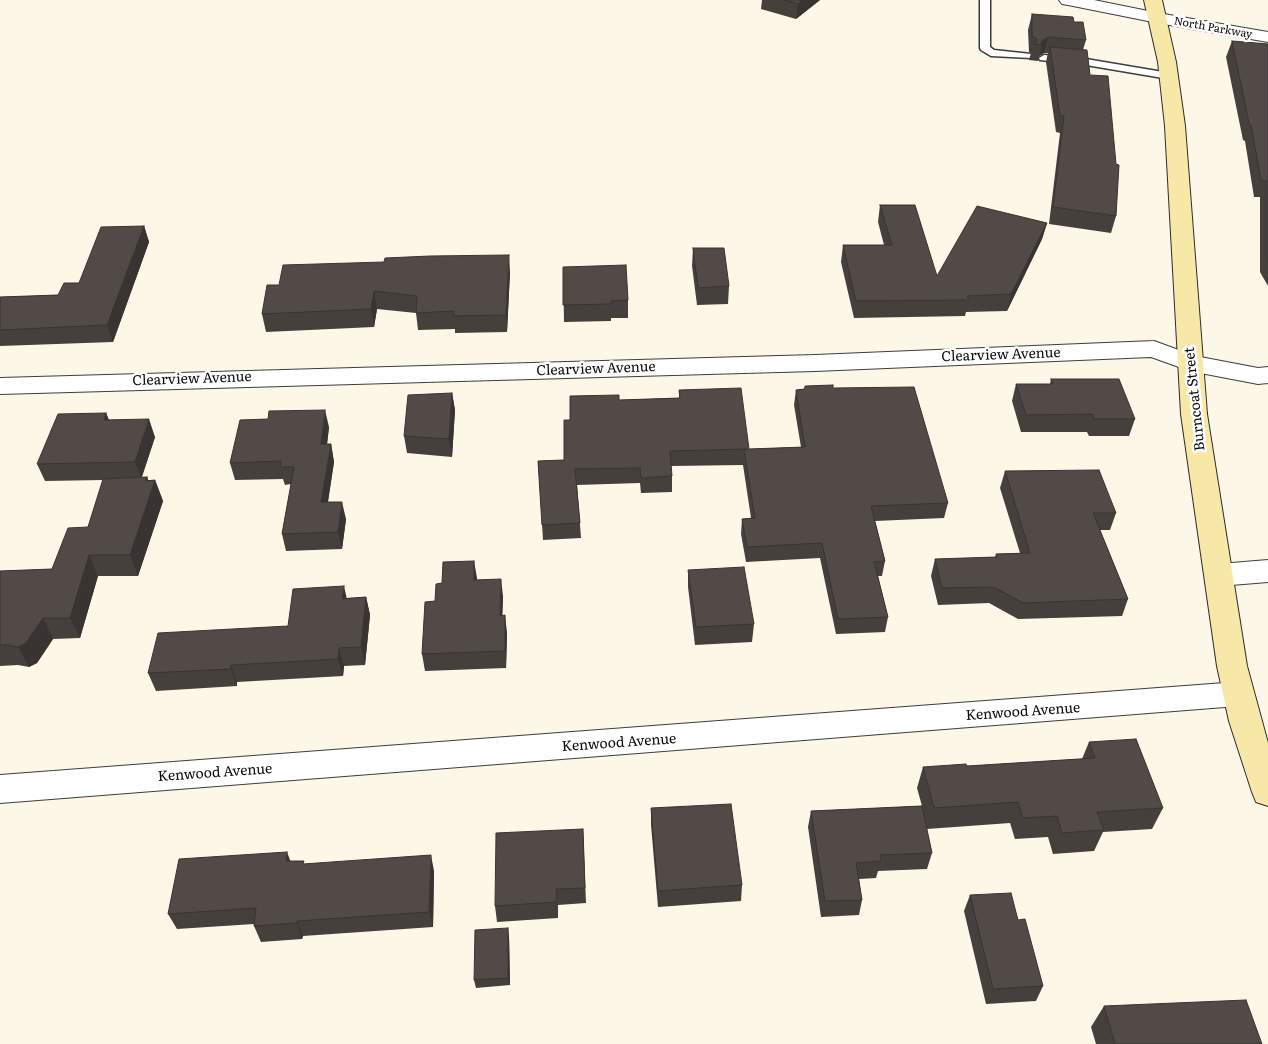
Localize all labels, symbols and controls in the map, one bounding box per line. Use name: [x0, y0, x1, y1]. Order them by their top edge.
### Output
street label: North Parkway: [1173, 15, 1253, 41]
street label: Clearview Avenue: [941, 345, 1061, 365]
street label: Burncoat Street: [1181, 346, 1209, 452]
street label: Clearview Avenue: [536, 359, 656, 379]
street label: Clearview Avenue: [132, 369, 252, 389]
street label: Kenwood Avenue: [965, 700, 1081, 724]
street label: Kenwood Avenue: [561, 731, 677, 755]
street label: Kenwood Avenue: [157, 761, 273, 785]

